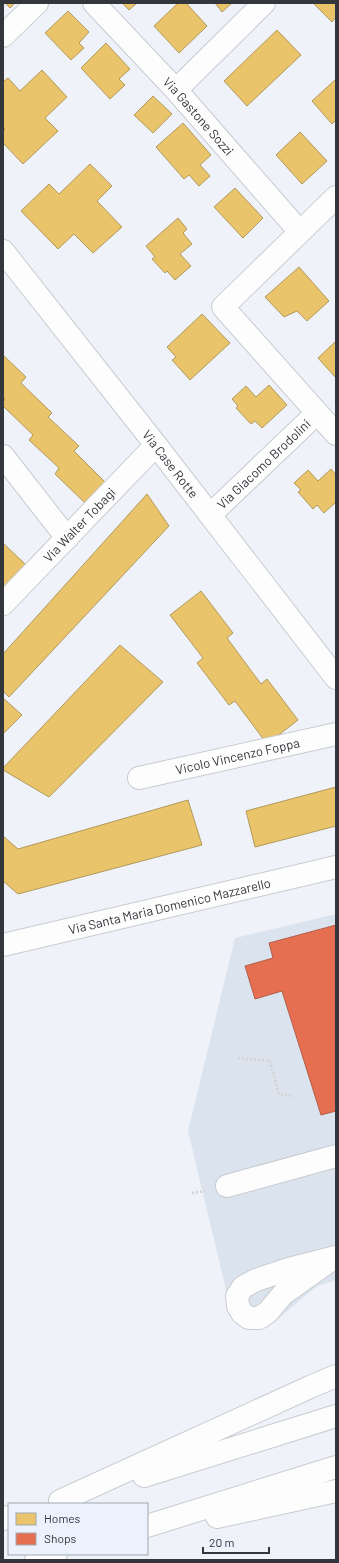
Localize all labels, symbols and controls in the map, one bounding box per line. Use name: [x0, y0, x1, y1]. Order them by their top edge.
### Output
street label: Via Gastone Sozzi: [160, 74, 237, 158]
street label: Via Giacomo Brodolini: [213, 416, 314, 512]
street label: Via Case Rotte: [139, 427, 202, 501]
street label: Via Walter Tobagi: [40, 484, 119, 565]
street label: Vicolo Vincenzo Foppa: [174, 734, 301, 778]
street label: Via Santa Maria Domenico Mazzarello: [67, 875, 272, 937]
legend: [8, 1503, 148, 1555]
text: Homes: [44, 1511, 81, 1525]
scale bar: [203, 1529, 269, 1555]
text: Shops: [44, 1531, 77, 1545]
text: 20 m: [209, 1535, 235, 1549]

